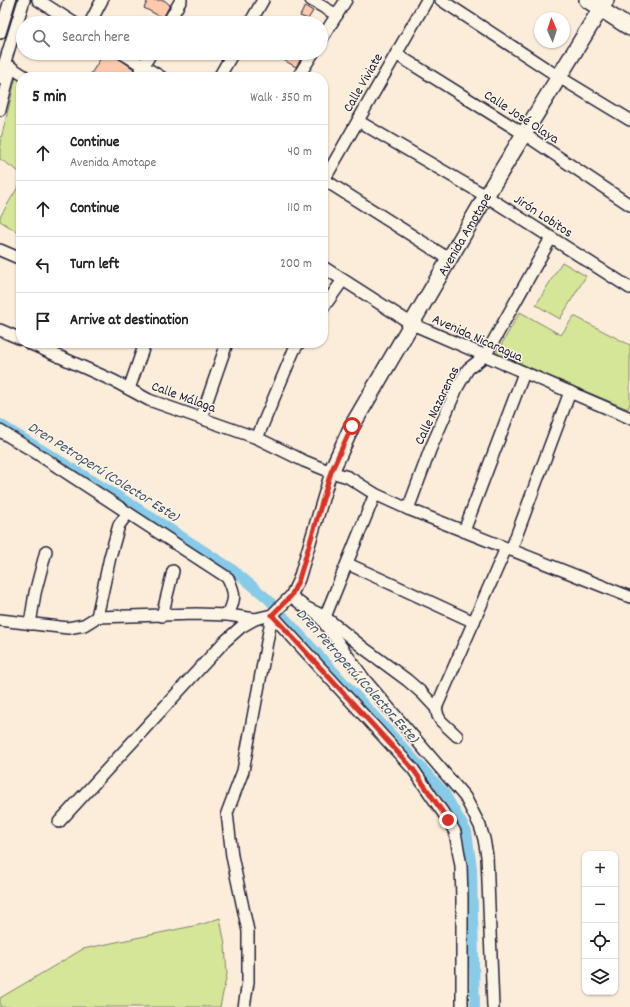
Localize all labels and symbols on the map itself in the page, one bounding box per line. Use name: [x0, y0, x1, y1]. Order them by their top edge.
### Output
north arrow: [534, 12, 570, 48]
street label: Calle Viviate: [339, 50, 389, 116]
street label: Calle José Olaya: [479, 86, 563, 150]
street label: Avenida Amotape: [434, 190, 498, 280]
street label: Jirón Lobitos: [510, 190, 576, 243]
street label: Avenida Nicaragua: [429, 310, 526, 368]
street label: Calle Nazarenas: [410, 363, 465, 449]
street label: Calle Málaga: [148, 377, 219, 419]
water label: Dren Petroperú (Colector Este): [23, 417, 184, 529]
route start: [343, 417, 361, 435]
water label: Dren Petroperú (Colector Este): [290, 604, 424, 749]
route end: [439, 811, 457, 829]

